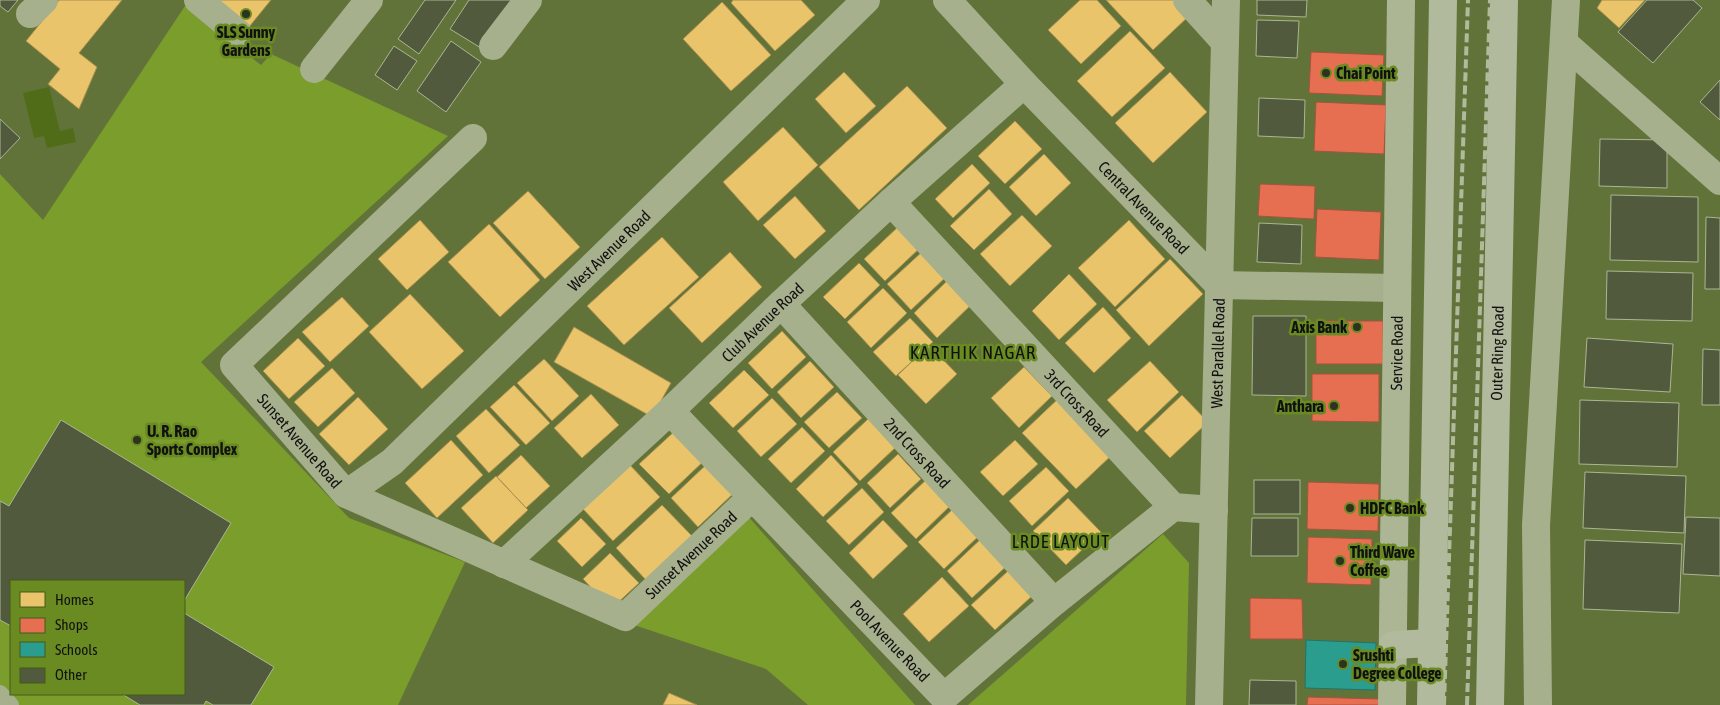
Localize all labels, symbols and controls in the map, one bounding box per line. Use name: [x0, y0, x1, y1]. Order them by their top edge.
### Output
marker: SLS Sunny Gardens: [240, 8, 252, 20]
place label: SLS Sunny Gardens: [217, 23, 276, 59]
place label: Chai Point: [1336, 64, 1396, 82]
marker: Chai Point: [1320, 67, 1332, 79]
street label: Central Avenue Road: [1095, 157, 1193, 258]
street label: West Avenue Road: [564, 206, 654, 295]
street label: Club Avenue Road: [718, 279, 807, 365]
street label: West Parallel Road: [1207, 298, 1228, 408]
street label: Outer Ring Road: [1487, 305, 1507, 401]
street label: Service Road: [1387, 315, 1406, 391]
place label: Axis Bank: [1290, 318, 1348, 336]
marker: Axis Bank: [1351, 321, 1363, 333]
district label: KARTHIK NAGAR: [910, 341, 1036, 363]
street label: 3rd Cross Road: [1041, 366, 1113, 441]
street label: Sunset Avenue Road: [254, 390, 346, 492]
place label: Anthara: [1276, 397, 1324, 415]
marker: Anthara: [1328, 400, 1340, 412]
street label: 2nd Cross Road: [881, 414, 954, 492]
place label: U. R. Rao Sports Complex: [147, 422, 238, 458]
marker: U. R. Rao Sports Complex: [131, 434, 143, 446]
place label: HDFC Bank: [1360, 499, 1425, 517]
marker: HDFC Bank: [1344, 502, 1356, 514]
street label: Sunset Avenue Road: [641, 507, 740, 602]
district label: LRDE LAYOUT: [1012, 531, 1110, 552]
place label: Third Wave Coffee: [1350, 543, 1415, 579]
marker: Third Wave Coffee: [1334, 555, 1346, 567]
legend: [10, 580, 185, 695]
text: Homes: [55, 591, 94, 608]
street label: Pool Avenue Road: [847, 596, 933, 685]
text: Shops: [55, 616, 88, 633]
text: Schools: [55, 641, 98, 658]
place label: Srushti Degree College: [1353, 646, 1442, 682]
marker: Srushti Degree College: [1337, 658, 1349, 670]
text: Other: [55, 666, 87, 683]

